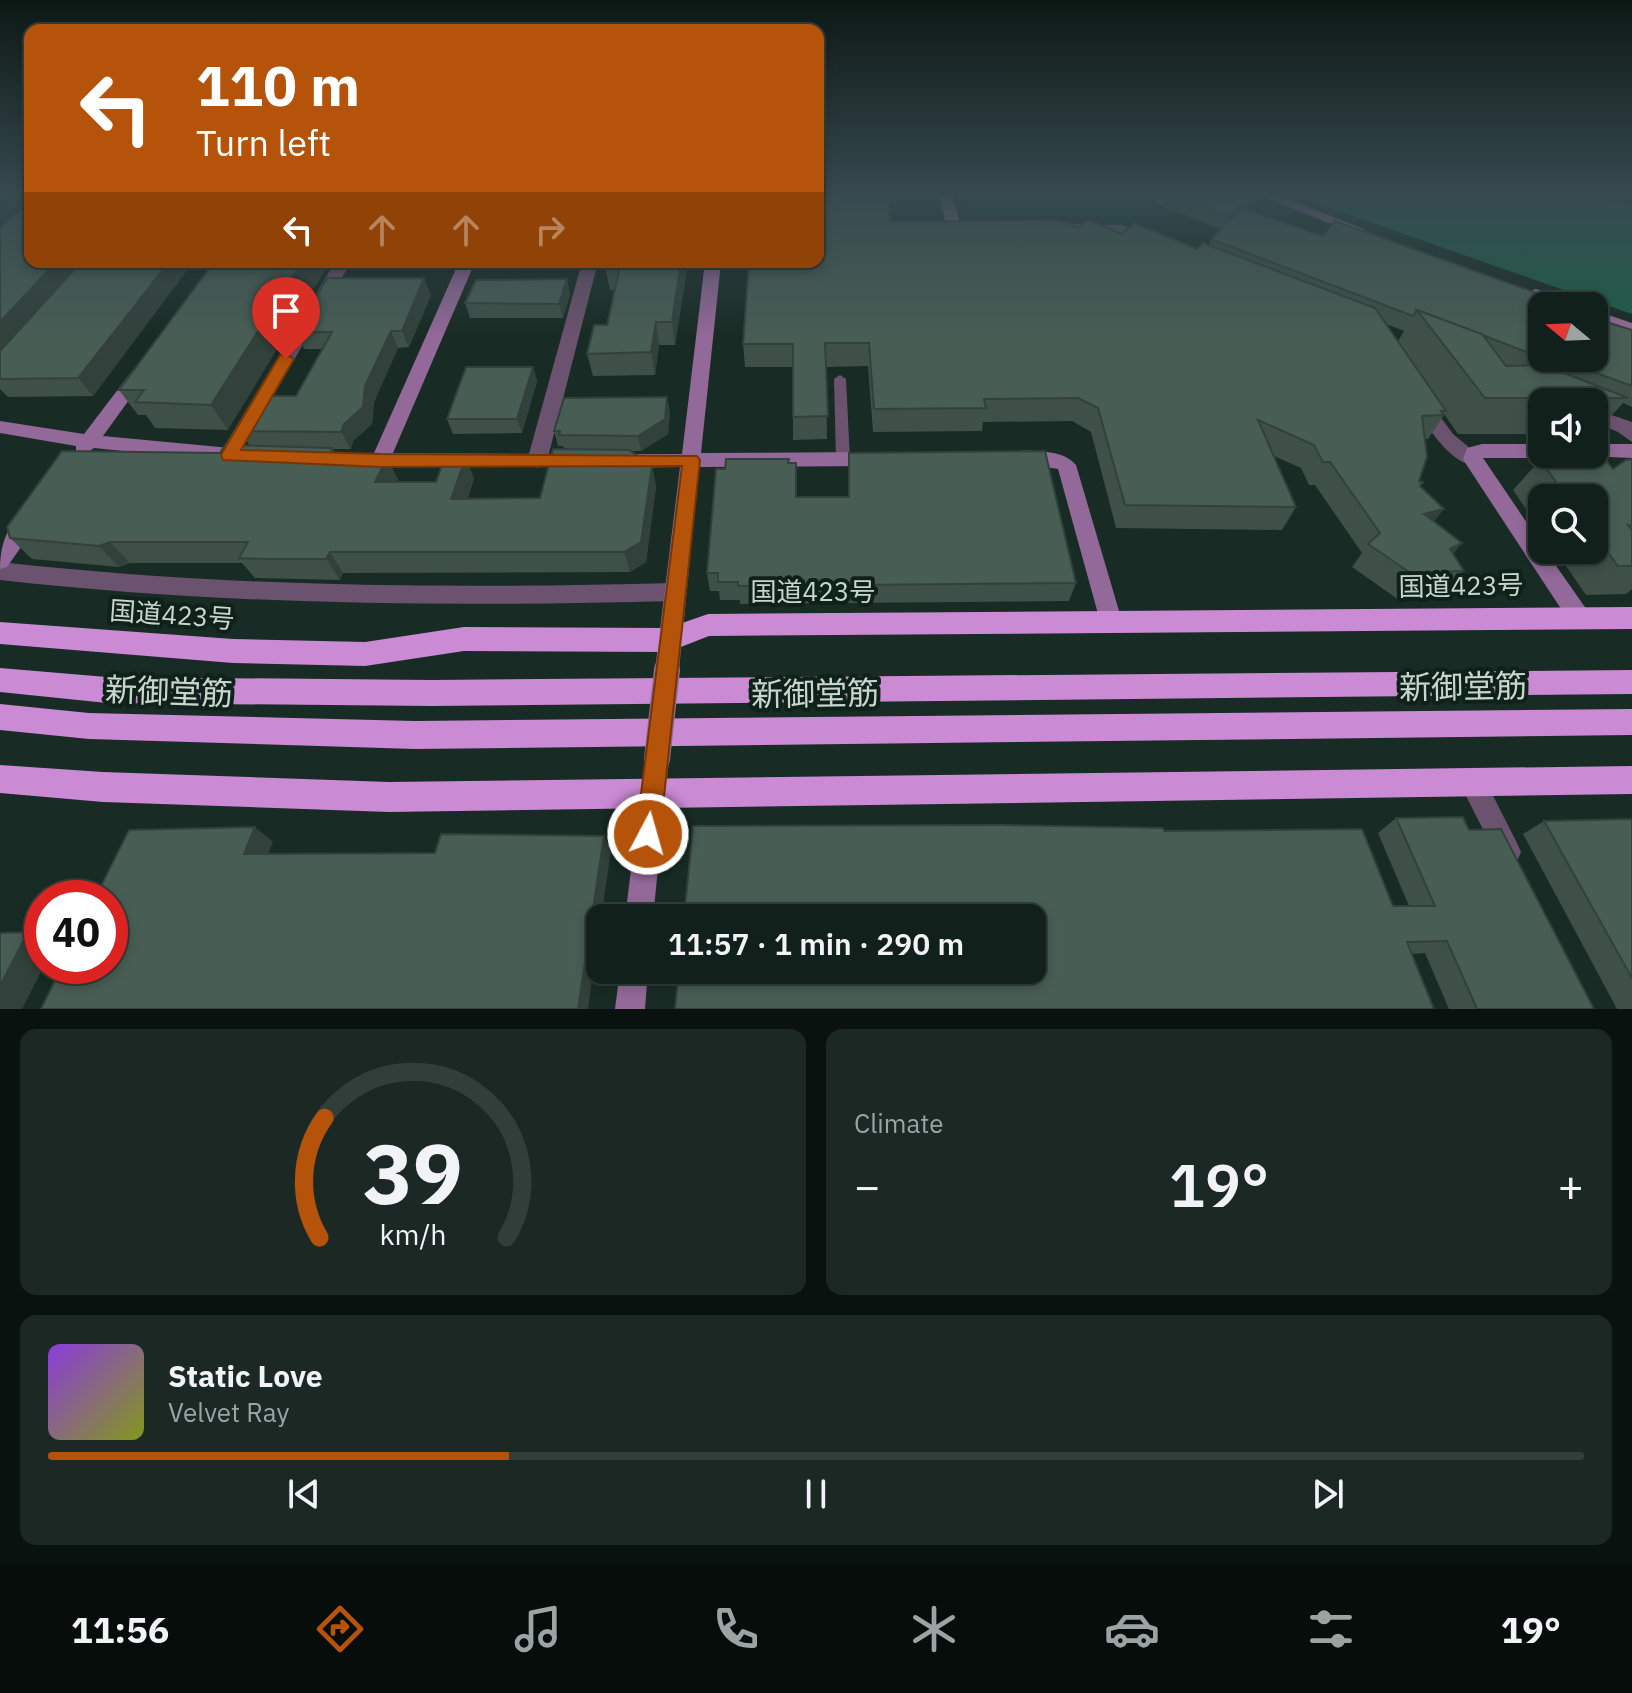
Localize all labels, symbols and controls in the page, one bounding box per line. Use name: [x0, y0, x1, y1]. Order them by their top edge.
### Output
text: 110 m: [196, 49, 360, 121]
icon: left: [64, 56, 168, 160]
text: Turn left: [196, 119, 331, 166]
icon: left: [276, 208, 320, 252]
icon: ahead: [360, 208, 404, 252]
icon: ahead: [444, 208, 488, 252]
icon: right: [528, 208, 572, 252]
pin: [252, 277, 320, 359]
icon: arrive: [264, 289, 308, 333]
north arrow: [1528, 292, 1608, 372]
map controls: [1528, 292, 1608, 564]
button: sound: [1528, 388, 1608, 468]
button: search: [1528, 484, 1608, 564]
street label: 国道423号: [1398, 567, 1524, 603]
street label: 国道423号: [751, 574, 875, 608]
street label: 国道423号: [109, 593, 236, 635]
street label: 新御堂筋: [1399, 664, 1527, 708]
street label: 新御堂筋: [104, 668, 234, 714]
street label: 新御堂筋: [751, 671, 879, 715]
position arrow: [606, 792, 690, 876]
speed limit sign: 40: [24, 880, 128, 984]
text: 11:57 · 1 min · 290 m: [668, 924, 964, 963]
text: Climate: [854, 1106, 944, 1140]
text: 39: [363, 1119, 463, 1227]
text: 19°: [1169, 1145, 1269, 1224]
text: −: [854, 1157, 880, 1214]
text: +: [1558, 1157, 1584, 1214]
text: km/h: [379, 1216, 447, 1253]
text: Static Love: [168, 1356, 323, 1395]
text: Velvet Ray: [168, 1395, 289, 1429]
icon: previous: [282, 1472, 326, 1516]
icon: pause: [794, 1472, 838, 1516]
icon: next: [1306, 1472, 1350, 1516]
icon: directions: [312, 1601, 368, 1657]
icon: music: [510, 1601, 566, 1657]
icon: phone: [708, 1601, 764, 1657]
icon: climate: [906, 1601, 962, 1657]
icon: car: [1104, 1601, 1160, 1657]
icon: filters: [1303, 1601, 1359, 1657]
text: 11:56: [71, 1606, 169, 1653]
text: 19°: [1501, 1606, 1561, 1653]

